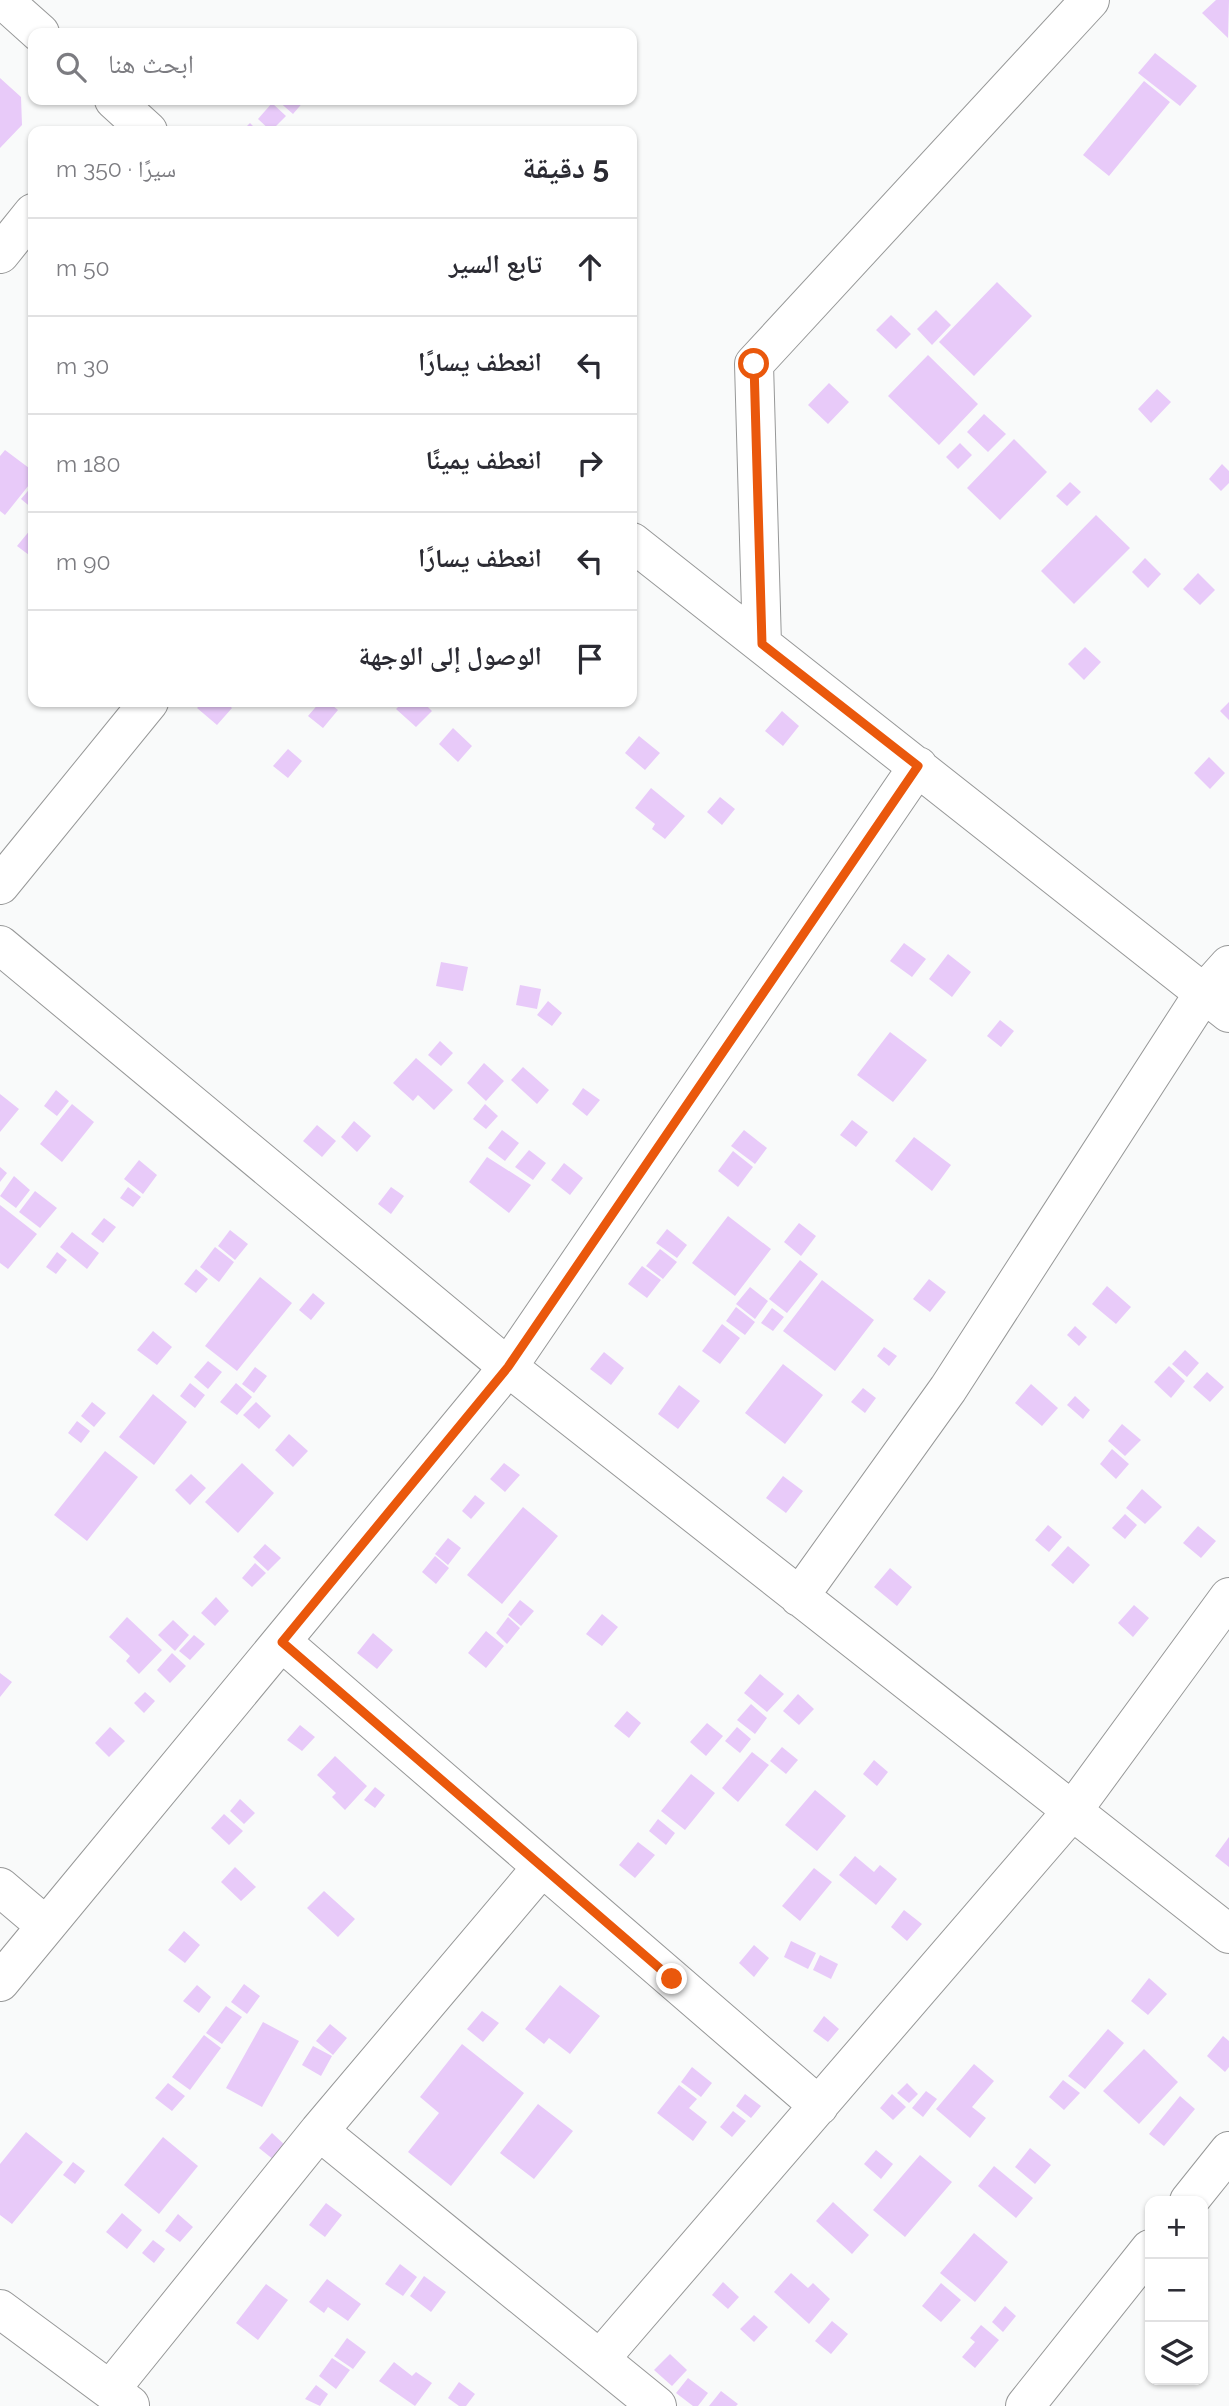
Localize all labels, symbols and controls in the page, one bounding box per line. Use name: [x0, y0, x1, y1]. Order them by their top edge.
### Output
search box: [28, 28, 637, 105]
icon: search: [52, 48, 90, 86]
text: ابحث هنا: [108, 49, 194, 79]
text: 5 دقيقة: [522, 150, 609, 185]
text: سيرًا · 350 m: [56, 155, 176, 182]
icon: ahead: [571, 248, 609, 286]
text: تابع السير: [449, 249, 542, 279]
text: 50 m: [56, 254, 110, 281]
icon: left: [571, 346, 609, 384]
text: انعطف يسارًا: [418, 347, 542, 377]
route start: [738, 348, 769, 379]
text: 30 m: [56, 352, 109, 379]
icon: right: [571, 444, 609, 482]
text: انعطف يمينًا: [425, 445, 542, 475]
text: 180 m: [56, 450, 121, 477]
icon: left: [571, 542, 609, 580]
text: انعطف يسارًا: [418, 543, 542, 573]
text: 90 m: [56, 548, 111, 575]
icon: arrive: [571, 640, 609, 678]
text: الوصول إلى الوجهة: [359, 641, 542, 671]
route end: [656, 1963, 687, 1994]
map controls: [1145, 2196, 1208, 2385]
button: +: [1145, 2196, 1208, 2259]
button: −: [1145, 2259, 1208, 2322]
button: layers: [1145, 2322, 1208, 2385]

